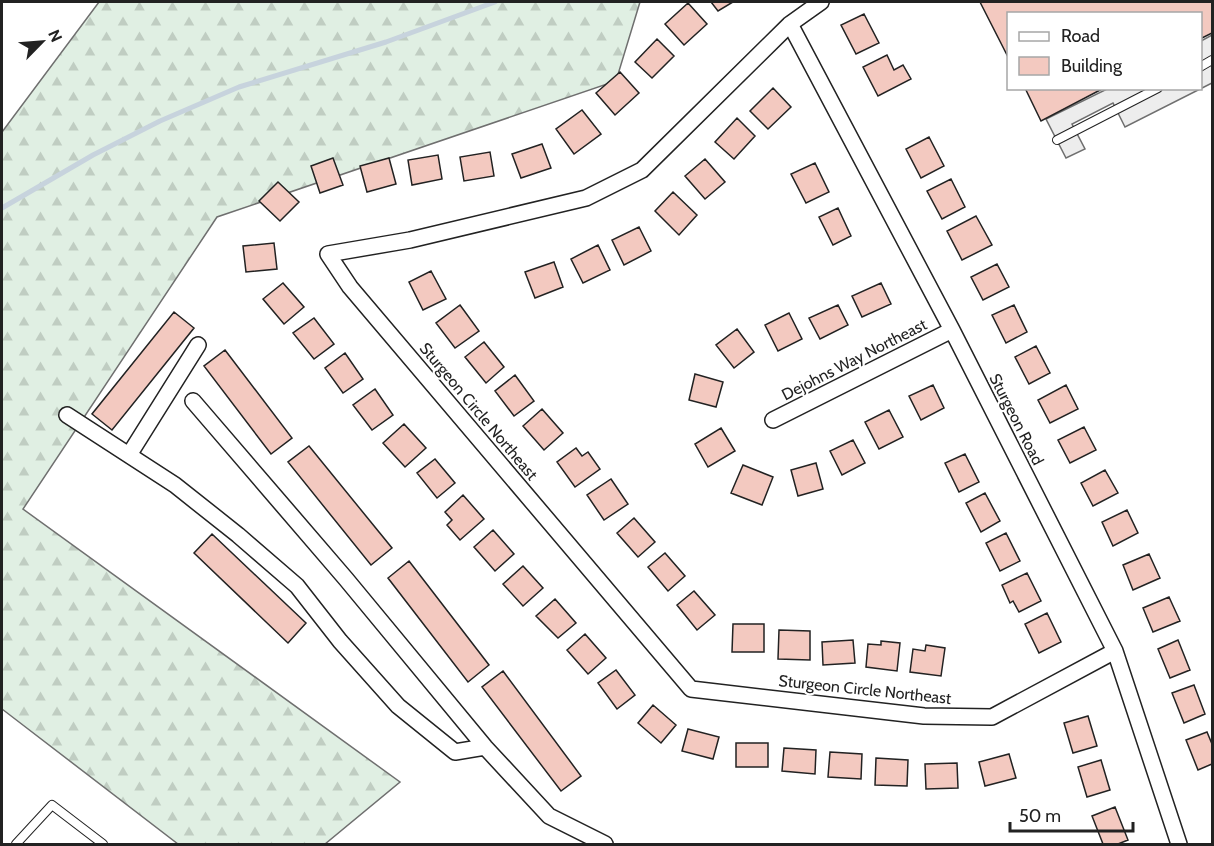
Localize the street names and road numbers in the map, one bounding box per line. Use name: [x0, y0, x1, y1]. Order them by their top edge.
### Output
street label: Dejohns Way Northeast: [779, 314, 930, 404]
street label: Sturgeon Circle Northeast: [416, 339, 542, 484]
street label: Sturgeon Road: [985, 370, 1048, 468]
street label: Sturgeon Circle Northeast: [778, 671, 953, 708]

